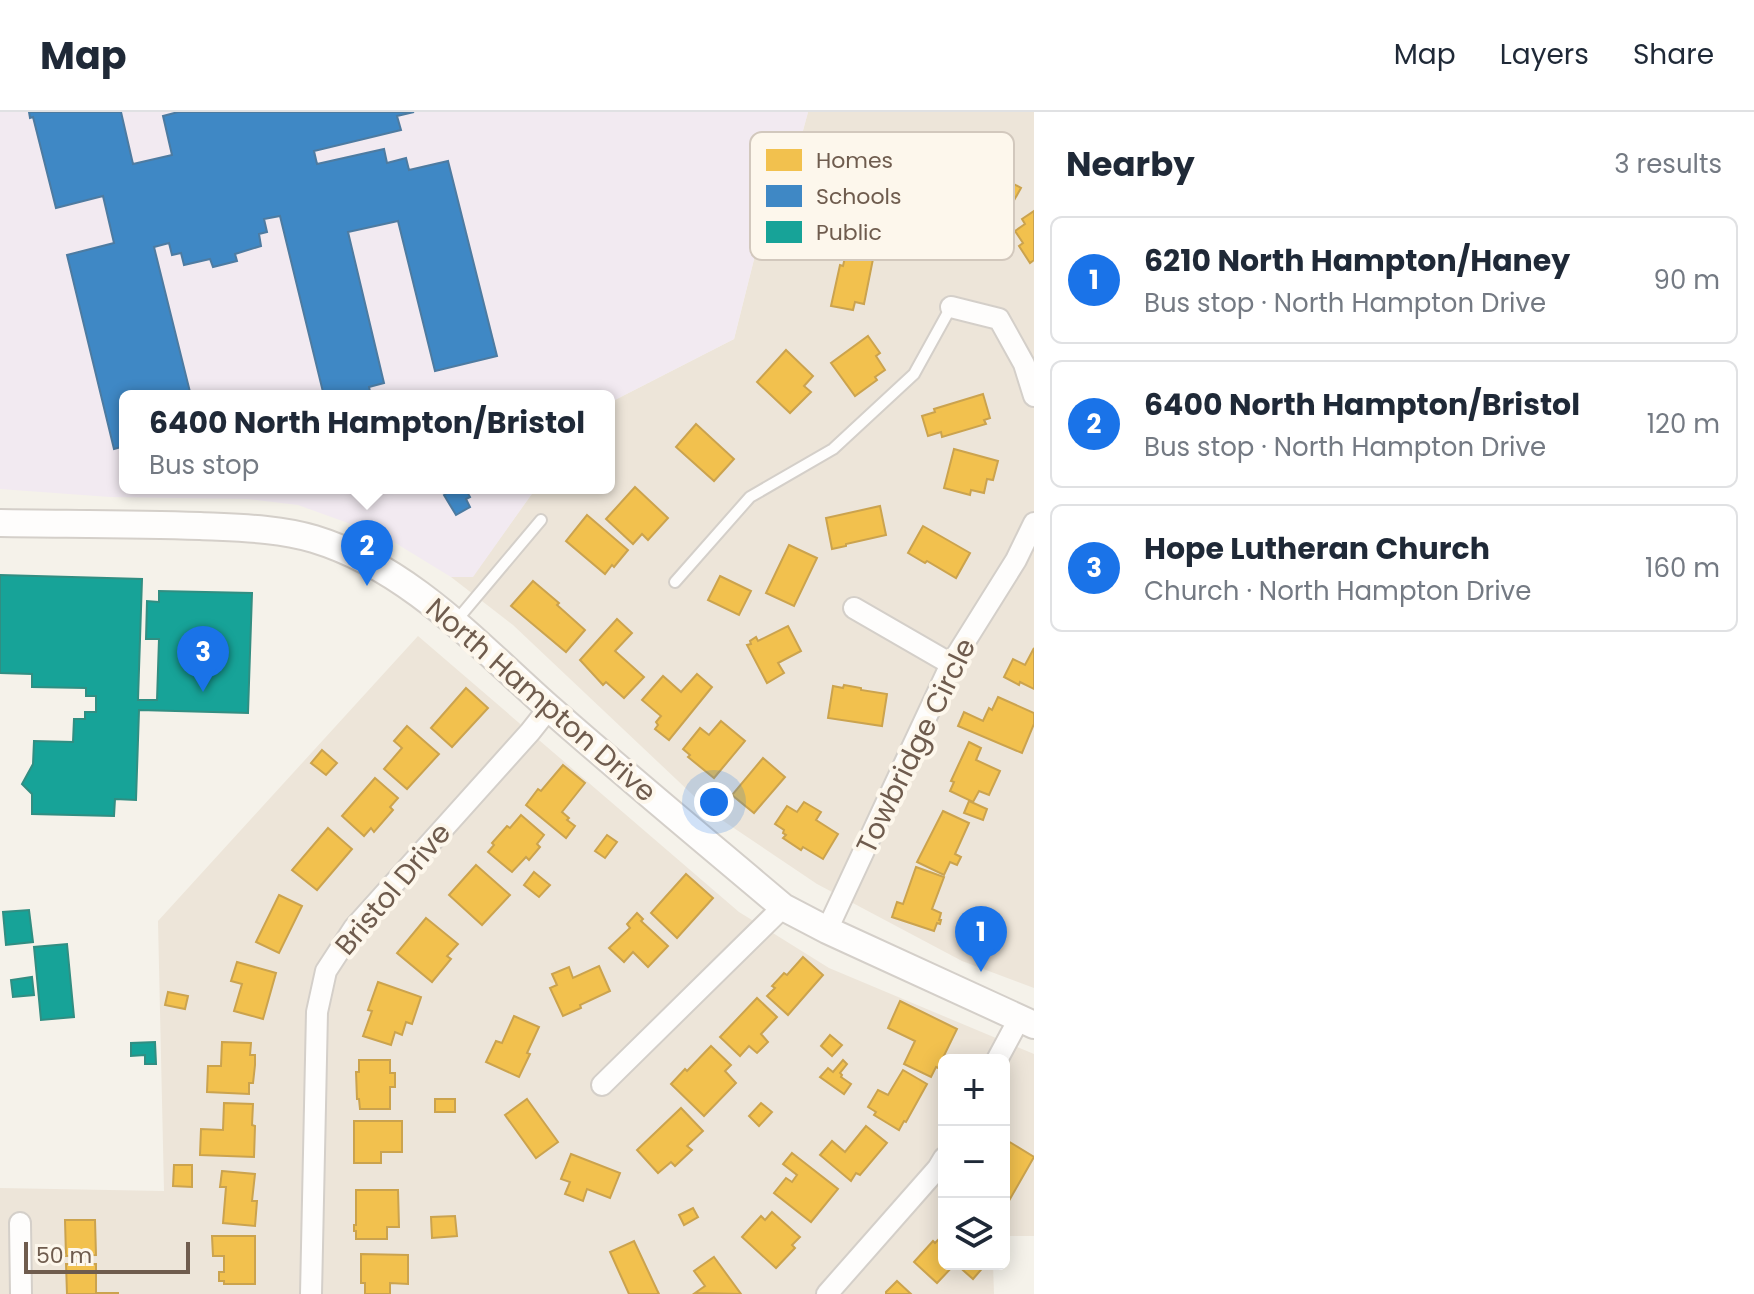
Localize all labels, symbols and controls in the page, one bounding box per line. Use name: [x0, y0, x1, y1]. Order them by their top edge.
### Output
text: Map: [40, 29, 127, 82]
text: Map: [1394, 35, 1456, 74]
text: Layers: [1500, 35, 1589, 74]
text: Share: [1633, 35, 1714, 74]
legend: [750, 132, 1014, 260]
text: Nearby: [1066, 140, 1195, 188]
text: Homes: [816, 145, 893, 176]
text: 3 results: [1614, 146, 1722, 182]
text: Schools: [816, 181, 901, 212]
text: Public: [816, 217, 882, 248]
text: 6210 North Hampton/Haney: [1144, 239, 1570, 282]
text: 1: [1089, 262, 1099, 298]
text: 90 m: [1654, 262, 1720, 298]
text: Bus stop · North Hampton Drive: [1144, 285, 1546, 321]
text: 6400 North Hampton/Bristol: [1144, 383, 1580, 426]
popup: [119, 390, 615, 494]
text: 6400 North Hampton/Bristol: [149, 401, 585, 444]
text: 2: [1087, 406, 1101, 442]
text: 120 m: [1647, 406, 1720, 442]
text: Bus stop · North Hampton Drive: [1144, 429, 1546, 465]
text: Bus stop: [149, 447, 259, 483]
pin: 2: [341, 520, 393, 586]
text: Hope Lutheran Church: [1144, 527, 1490, 570]
text: 3: [1086, 550, 1102, 586]
text: 160 m: [1645, 550, 1720, 586]
text: Church · North Hampton Drive: [1144, 573, 1531, 609]
street label: North Hampton Drive: [417, 589, 665, 811]
pin: 3: [177, 626, 229, 692]
street label: Towbridge Circle: [847, 632, 985, 860]
your location: [694, 782, 734, 822]
street label: Bristol Drive: [326, 814, 460, 964]
pin: 1: [955, 906, 1007, 972]
map controls: [938, 1054, 1010, 1270]
button: +: [938, 1054, 1010, 1126]
button: −: [938, 1126, 1010, 1198]
button: layers: [938, 1198, 1010, 1270]
scale bar: [24, 1238, 190, 1274]
text: 50 m: [36, 1240, 92, 1271]

